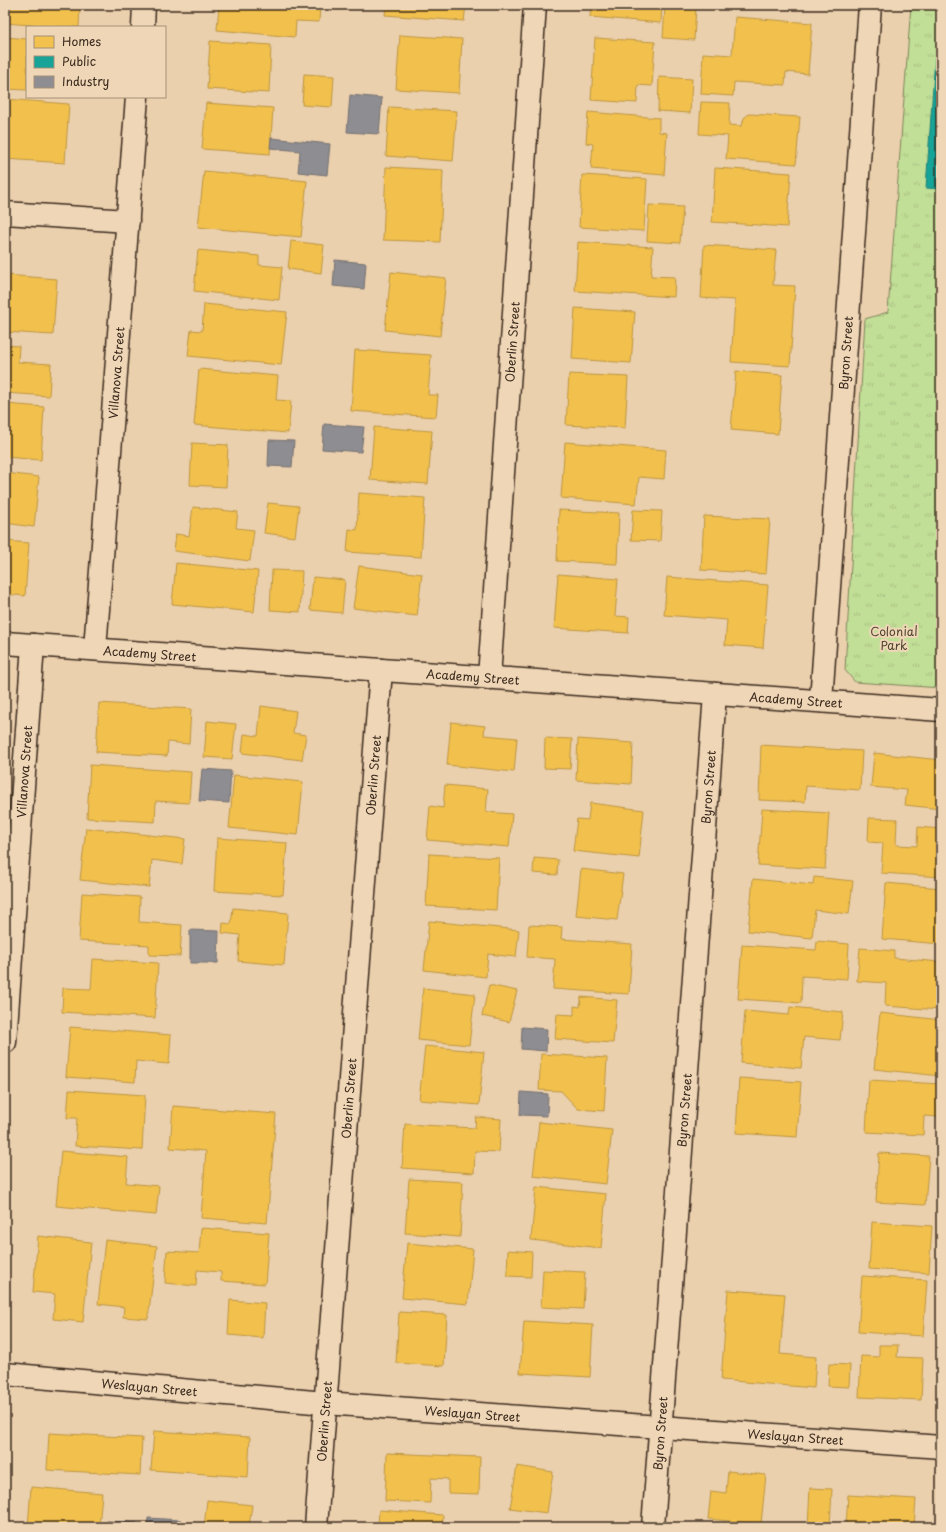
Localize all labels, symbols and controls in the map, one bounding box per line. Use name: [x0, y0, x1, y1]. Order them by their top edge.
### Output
legend: [26, 26, 166, 98]
text: Homes: [62, 32, 101, 50]
text: Public: [62, 52, 96, 70]
text: Industry: [62, 72, 110, 90]
street label: Oberlin Street: [500, 301, 524, 383]
street label: Byron Street: [834, 315, 857, 390]
street label: Villanova Street: [104, 326, 129, 420]
park label: Colonial Park: [870, 622, 918, 654]
street label: Academy Street: [102, 641, 197, 666]
street label: Academy Street: [426, 664, 520, 689]
street label: Academy Street: [749, 687, 843, 712]
street label: Villanova Street: [12, 725, 36, 818]
street label: Oberlin Street: [361, 734, 385, 816]
street label: Byron Street: [696, 749, 720, 825]
street label: Oberlin Street: [336, 1057, 361, 1139]
street label: Byron Street: [672, 1073, 696, 1148]
street label: Weslayan Street: [101, 1374, 198, 1400]
street label: Oberlin Street: [312, 1380, 336, 1462]
street label: Byron Street: [648, 1396, 672, 1471]
street label: Weslayan Street: [424, 1401, 521, 1426]
street label: Weslayan Street: [747, 1424, 844, 1449]

